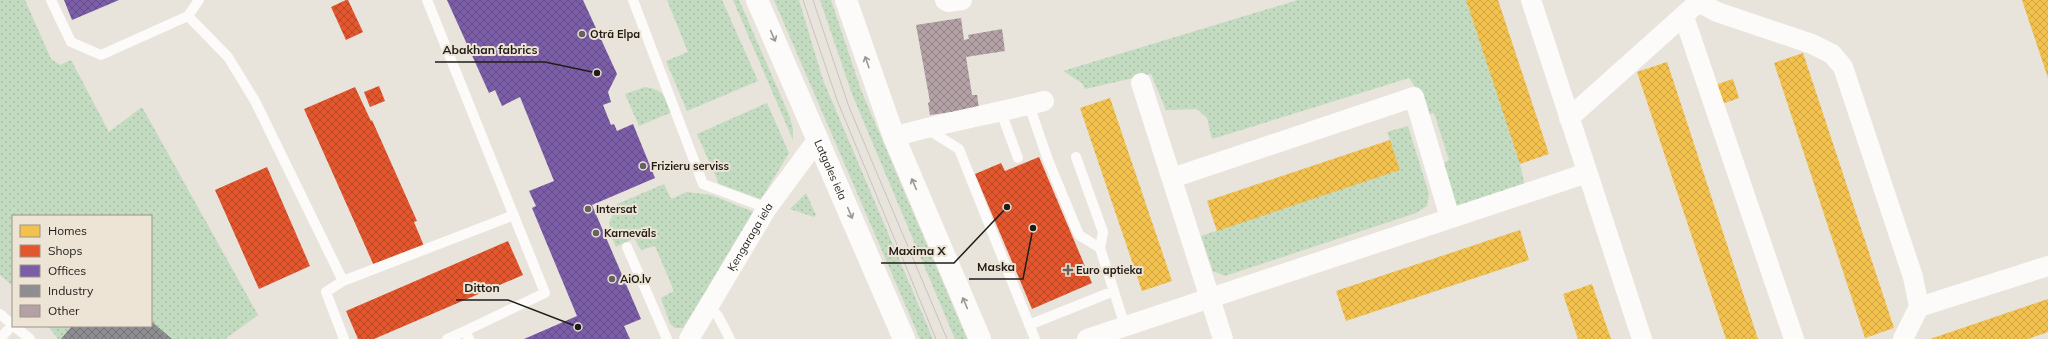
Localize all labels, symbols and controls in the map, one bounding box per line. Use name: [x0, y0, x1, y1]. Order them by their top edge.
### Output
place label: Otrā Elpa: [590, 27, 640, 41]
marker: Otrā Elpa: [577, 29, 587, 39]
one-way arrow: [770, 29, 777, 41]
callout: Abakhan fabrics: [435, 38, 545, 62]
text: Abakhan fabrics: [443, 42, 537, 57]
one-way arrow: [863, 56, 870, 69]
street label: Latgales iela: [811, 137, 850, 202]
place label: Frizieru serviss: [651, 159, 730, 173]
marker: Frizieru serviss: [638, 161, 648, 171]
one-way arrow: [909, 178, 917, 190]
street label: Ķengaraga iela: [724, 200, 776, 274]
place label: Intersat: [596, 202, 637, 216]
marker: Intersat: [583, 204, 593, 214]
one-way arrow: [847, 207, 854, 219]
legend: [12, 215, 152, 327]
text: Homes: [48, 223, 87, 238]
place label: Karnevāls: [604, 226, 657, 240]
marker: Karnevāls: [591, 228, 601, 238]
callout: Maxima X: [881, 239, 954, 263]
text: Shops: [48, 243, 83, 258]
text: Maxima X: [888, 243, 947, 258]
callout: Maska: [969, 255, 1023, 279]
text: Maska: [977, 259, 1015, 274]
text: Offices: [48, 263, 86, 278]
place label: Euro aptieka: [1076, 263, 1143, 277]
marker: Euro aptieka: [1063, 265, 1073, 275]
place label: AiO.lv: [620, 272, 651, 286]
marker: AiO.lv: [607, 274, 617, 284]
callout: Ditton: [456, 276, 508, 300]
text: Ditton: [464, 280, 500, 295]
text: Industry: [48, 283, 94, 298]
one-way arrow: [960, 298, 968, 310]
text: Other: [48, 303, 80, 318]

